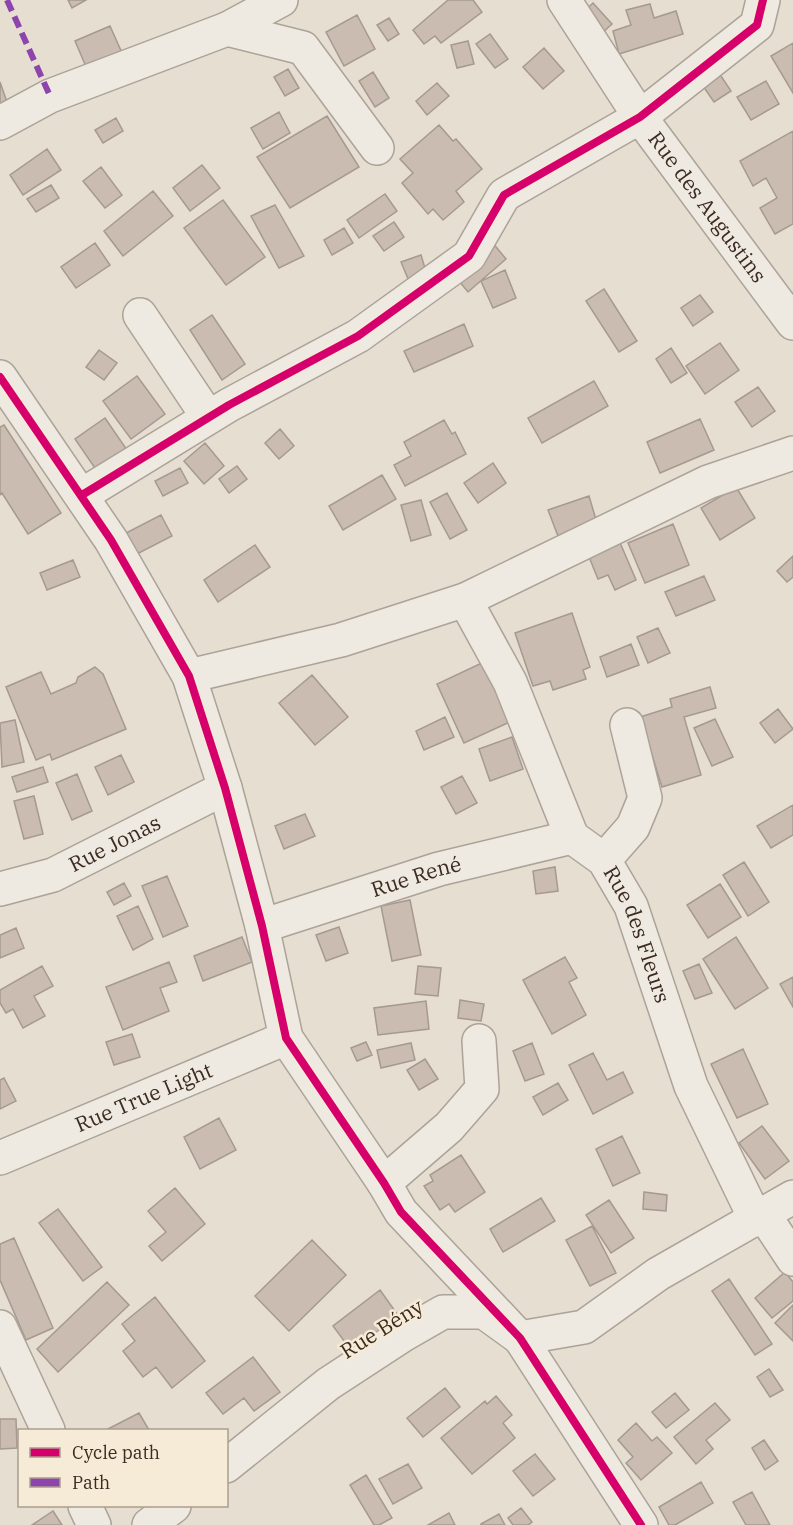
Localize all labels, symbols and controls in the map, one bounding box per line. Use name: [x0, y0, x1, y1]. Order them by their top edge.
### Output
street label: Rue des Augustins: [642, 125, 773, 288]
street label: Rue Jonas: [64, 808, 165, 878]
street label: Rue René: [367, 849, 464, 903]
street label: Rue des Fleurs: [597, 860, 677, 1006]
street label: Rue True Light: [71, 1055, 216, 1138]
street label: Rue Bény: [335, 1291, 429, 1365]
legend: [18, 1429, 228, 1507]
text: Cycle path: [72, 1441, 160, 1464]
text: Path: [72, 1471, 110, 1494]

